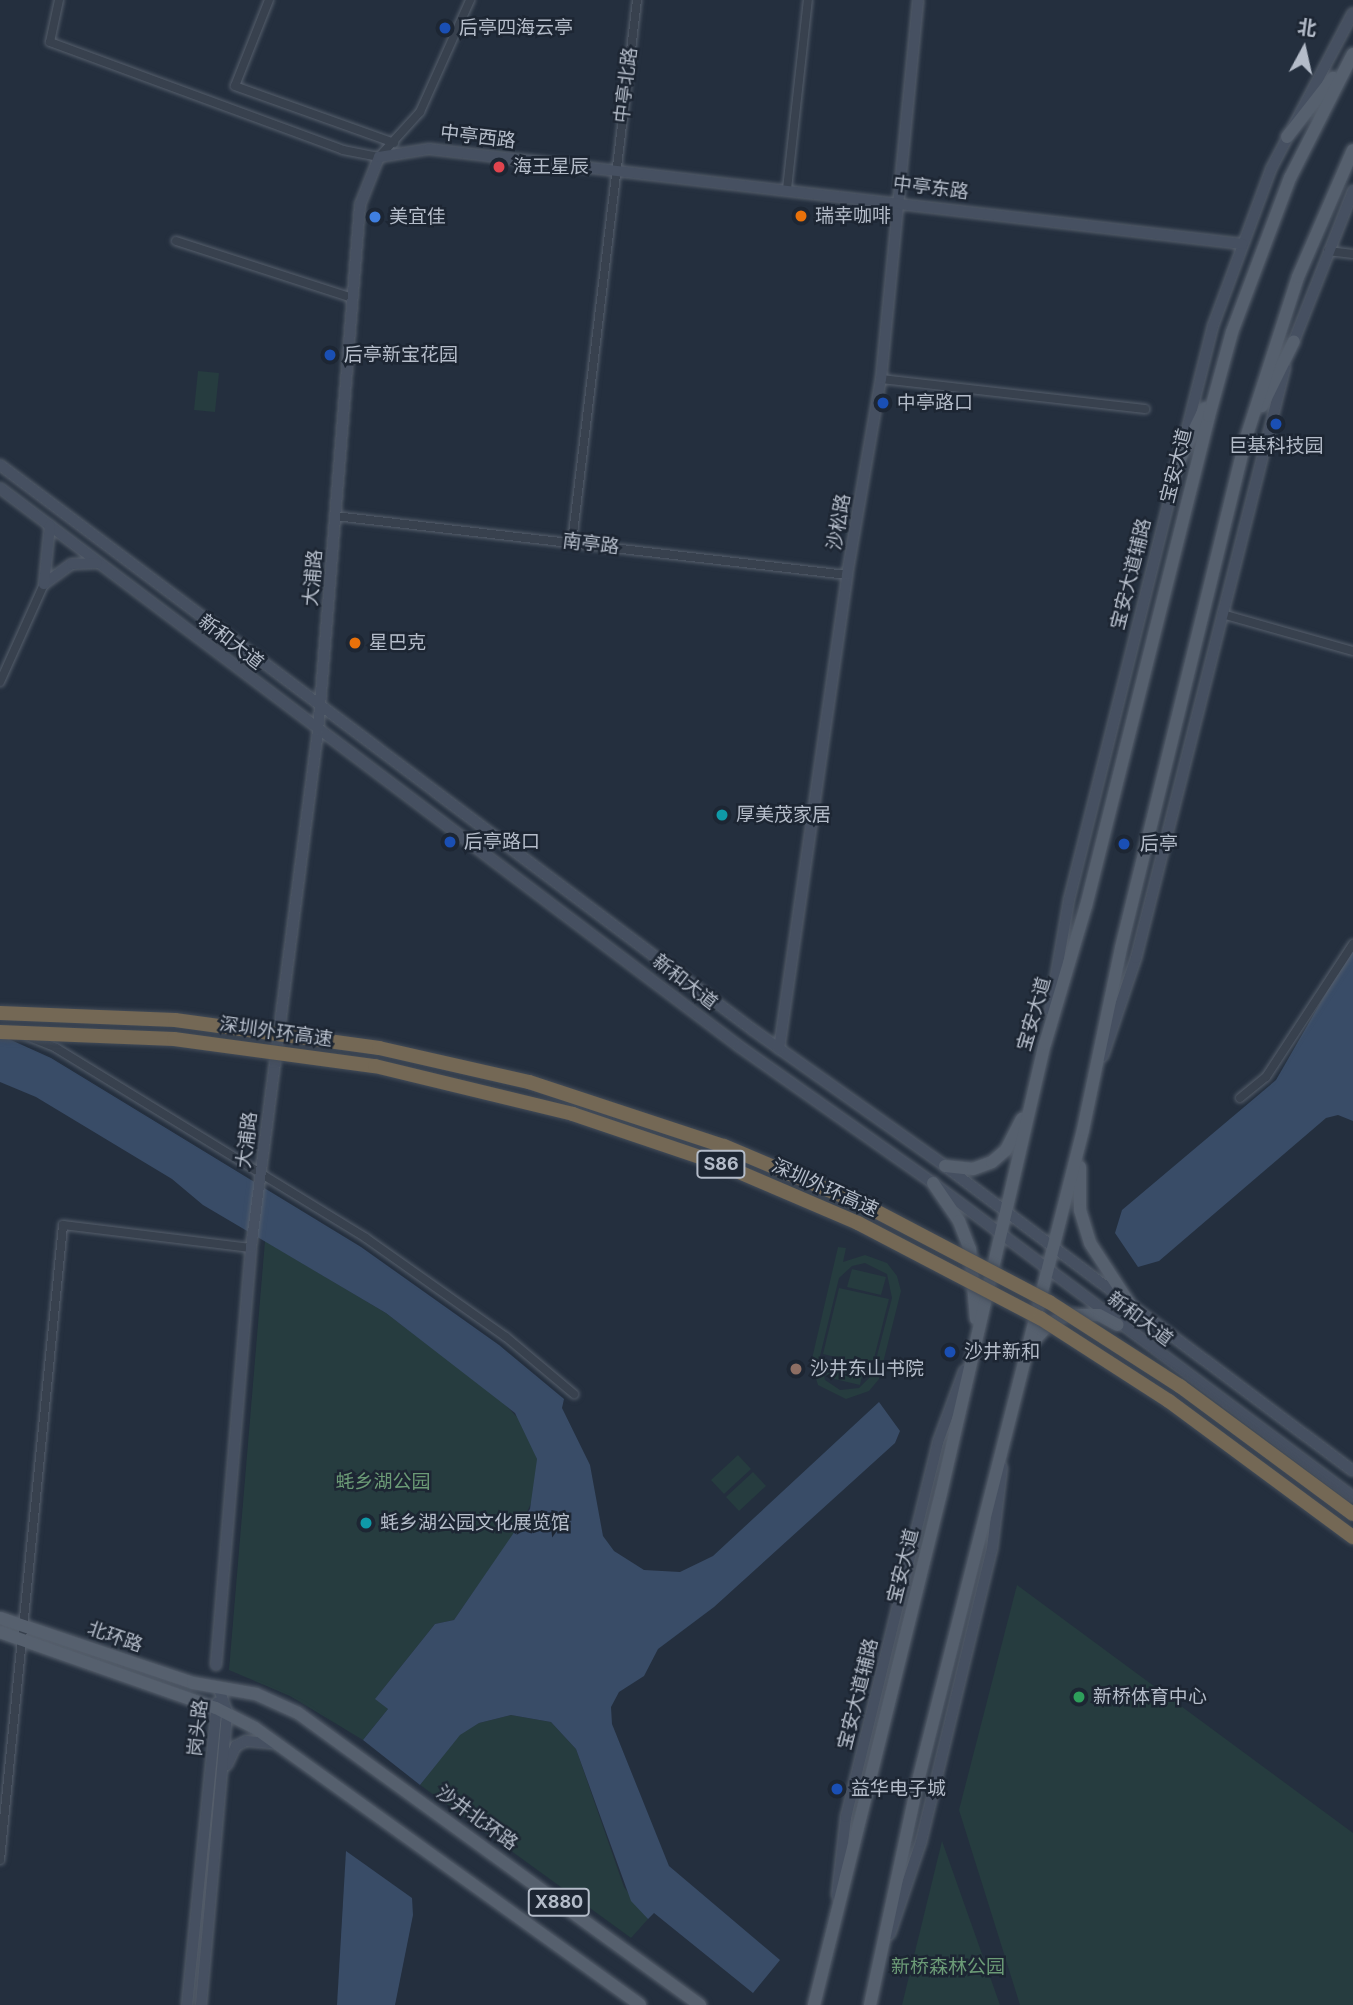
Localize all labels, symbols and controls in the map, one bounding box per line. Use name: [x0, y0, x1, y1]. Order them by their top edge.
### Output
north arrow: [1269, 14, 1339, 84]
text: 北: [1296, 15, 1318, 40]
place label: 后亭四海云亭: [459, 17, 573, 39]
marker: 后亭四海云亭: [437, 20, 453, 36]
street label: 中亭北路: [610, 46, 642, 124]
street label: 中亭西路: [439, 121, 517, 153]
place label: 海王星辰: [513, 156, 589, 178]
marker: 海王星辰: [491, 159, 507, 175]
street label: 中亭东路: [892, 172, 970, 204]
place label: 瑞幸咖啡: [815, 205, 891, 227]
place label: 美宜佳: [389, 206, 446, 228]
marker: 瑞幸咖啡: [793, 208, 809, 224]
marker: 美宜佳: [367, 209, 383, 225]
place label: 后亭新宝花园: [344, 344, 458, 366]
marker: 后亭新宝花园: [322, 347, 338, 363]
place label: 中亭路口: [897, 392, 973, 414]
marker: 中亭路口: [875, 395, 891, 411]
marker: 巨基科技园: [1268, 416, 1284, 432]
street label: 宝安大道: [1156, 426, 1196, 506]
place label: 巨基科技园: [1229, 435, 1323, 457]
street label: 沙松路: [823, 492, 855, 552]
street label: 宝安大道辅路: [1106, 516, 1156, 632]
street label: 南亭路: [561, 529, 621, 559]
street label: 大浦路: [299, 549, 327, 607]
street label: 新和大道: [194, 610, 268, 674]
place label: 星巴克: [369, 632, 426, 654]
marker: 星巴克: [347, 635, 363, 651]
place label: 厚美茂家居: [736, 804, 831, 826]
marker: 厚美茂家居: [714, 807, 730, 823]
place label: 后亭路口: [464, 831, 540, 853]
place label: 后亭: [1140, 833, 1178, 855]
marker: 后亭路口: [442, 834, 458, 850]
marker: 后亭: [1114, 834, 1134, 854]
street label: 新和大道: [648, 950, 722, 1014]
street label: 宝安大道: [1013, 974, 1055, 1054]
street label: 深圳外环高速: [218, 1013, 334, 1051]
street label: 大浦路: [232, 1110, 262, 1170]
road number: S86: [695, 1149, 747, 1178]
street label: 深圳外环高速: [768, 1154, 882, 1222]
street label: 新和大道: [1103, 1287, 1177, 1351]
place label: 沙井新和: [964, 1341, 1040, 1363]
marker: 沙井新和: [942, 1344, 958, 1360]
place label: 沙井东山书院: [810, 1358, 924, 1380]
marker: 沙井东山书院: [788, 1361, 804, 1377]
park label: 蚝乡湖公园: [336, 1471, 430, 1493]
place label: 蚝乡湖公园文化展览馆: [380, 1512, 570, 1534]
marker: 蚝乡湖公园文化展览馆: [358, 1515, 374, 1531]
street label: 宝安大道: [883, 1526, 923, 1606]
street label: 北环路: [84, 1617, 146, 1657]
street label: 宝安大道辅路: [833, 1636, 883, 1752]
place label: 新桥体育中心: [1093, 1686, 1207, 1708]
marker: 新桥体育中心: [1071, 1689, 1087, 1705]
street label: 岗头路: [184, 1698, 212, 1758]
place label: 益华电子城: [851, 1778, 946, 1800]
street label: 沙井北环路: [432, 1781, 522, 1855]
marker: 益华电子城: [829, 1781, 845, 1797]
road number: X880: [528, 1888, 590, 1916]
park label: 新桥森林公园: [891, 1956, 1005, 1978]

